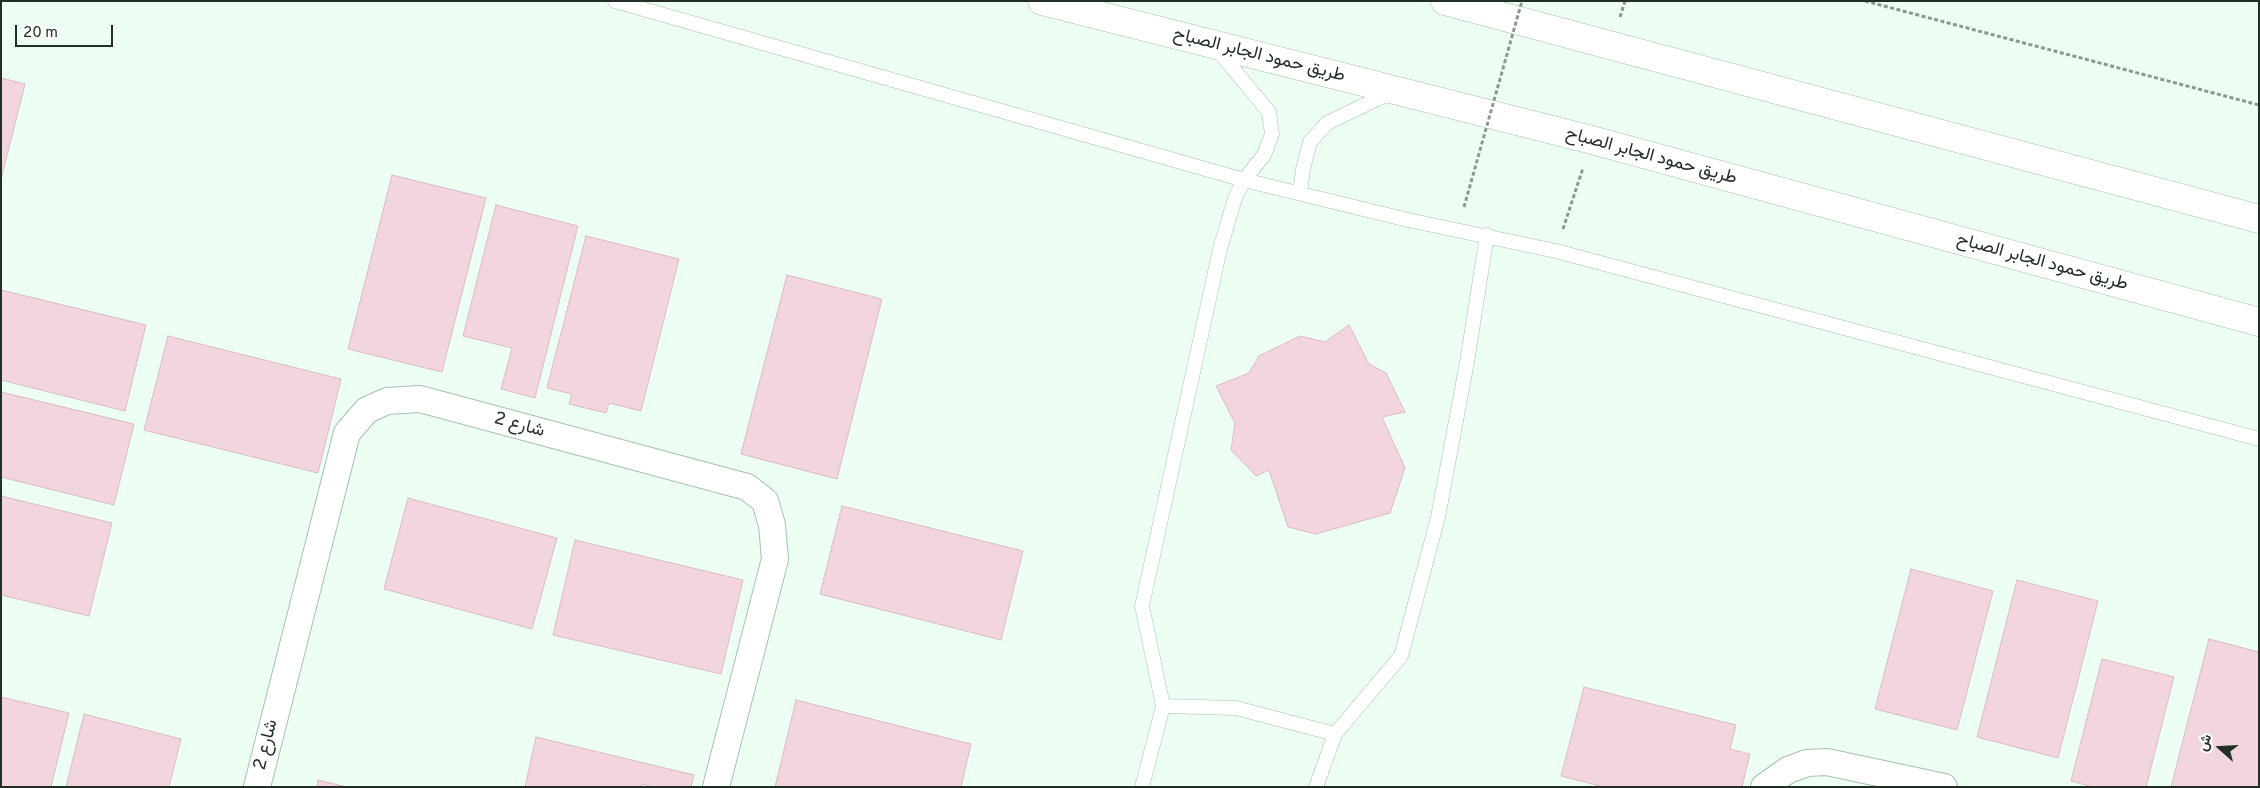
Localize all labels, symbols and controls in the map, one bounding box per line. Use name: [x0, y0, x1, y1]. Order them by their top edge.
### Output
scale bar: [18, 15, 115, 47]
text: 20 m: [23, 24, 58, 43]
street label: طريق حمود الجابر الصباح: [1171, 24, 1347, 88]
street label: طريق حمود الجابر الصباح: [1563, 124, 1739, 190]
street label: طريق حمود الجابر الصباح: [1954, 230, 2130, 296]
street label: شارع 2: [491, 409, 547, 443]
street label: شارع 2: [250, 717, 284, 773]
north arrow: [2195, 723, 2245, 773]
text: ش: [2195, 732, 2216, 754]

